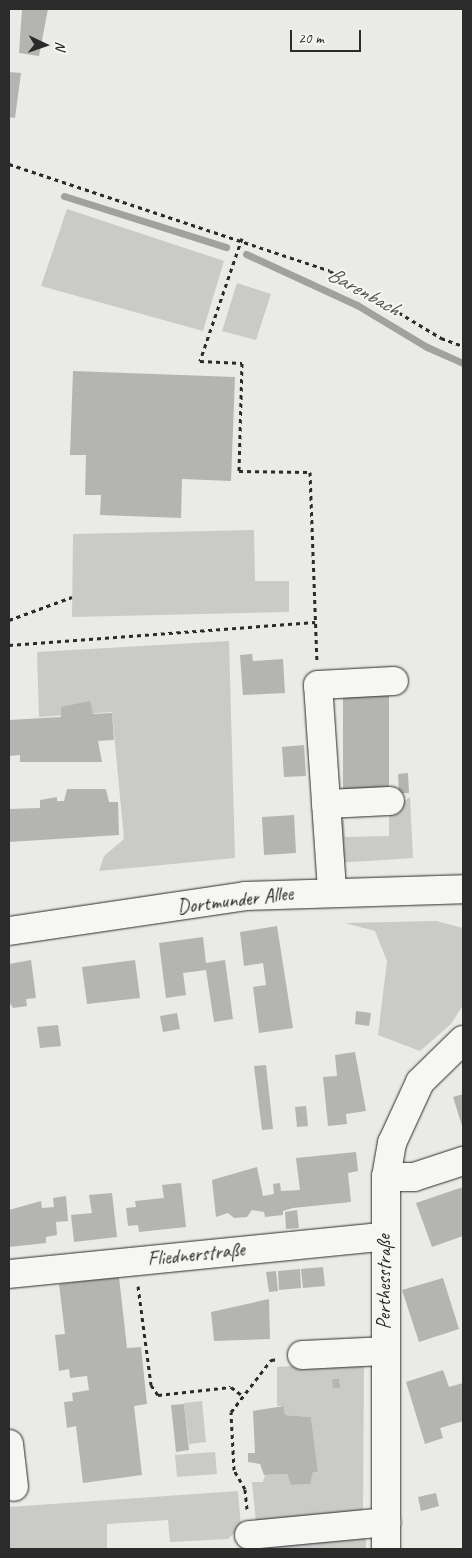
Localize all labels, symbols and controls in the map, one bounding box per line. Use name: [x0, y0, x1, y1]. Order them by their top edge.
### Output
north arrow: [20, 20, 70, 70]
scale bar: [292, 20, 363, 52]
text: 20 m: [298, 29, 324, 48]
text: N: [52, 41, 69, 51]
water label: Barenbach: [323, 261, 405, 321]
street label: Dortmunder Allee: [176, 881, 294, 919]
street label: Perthesstraße: [371, 1235, 395, 1329]
street label: Fliednerstraße: [146, 1237, 246, 1271]

